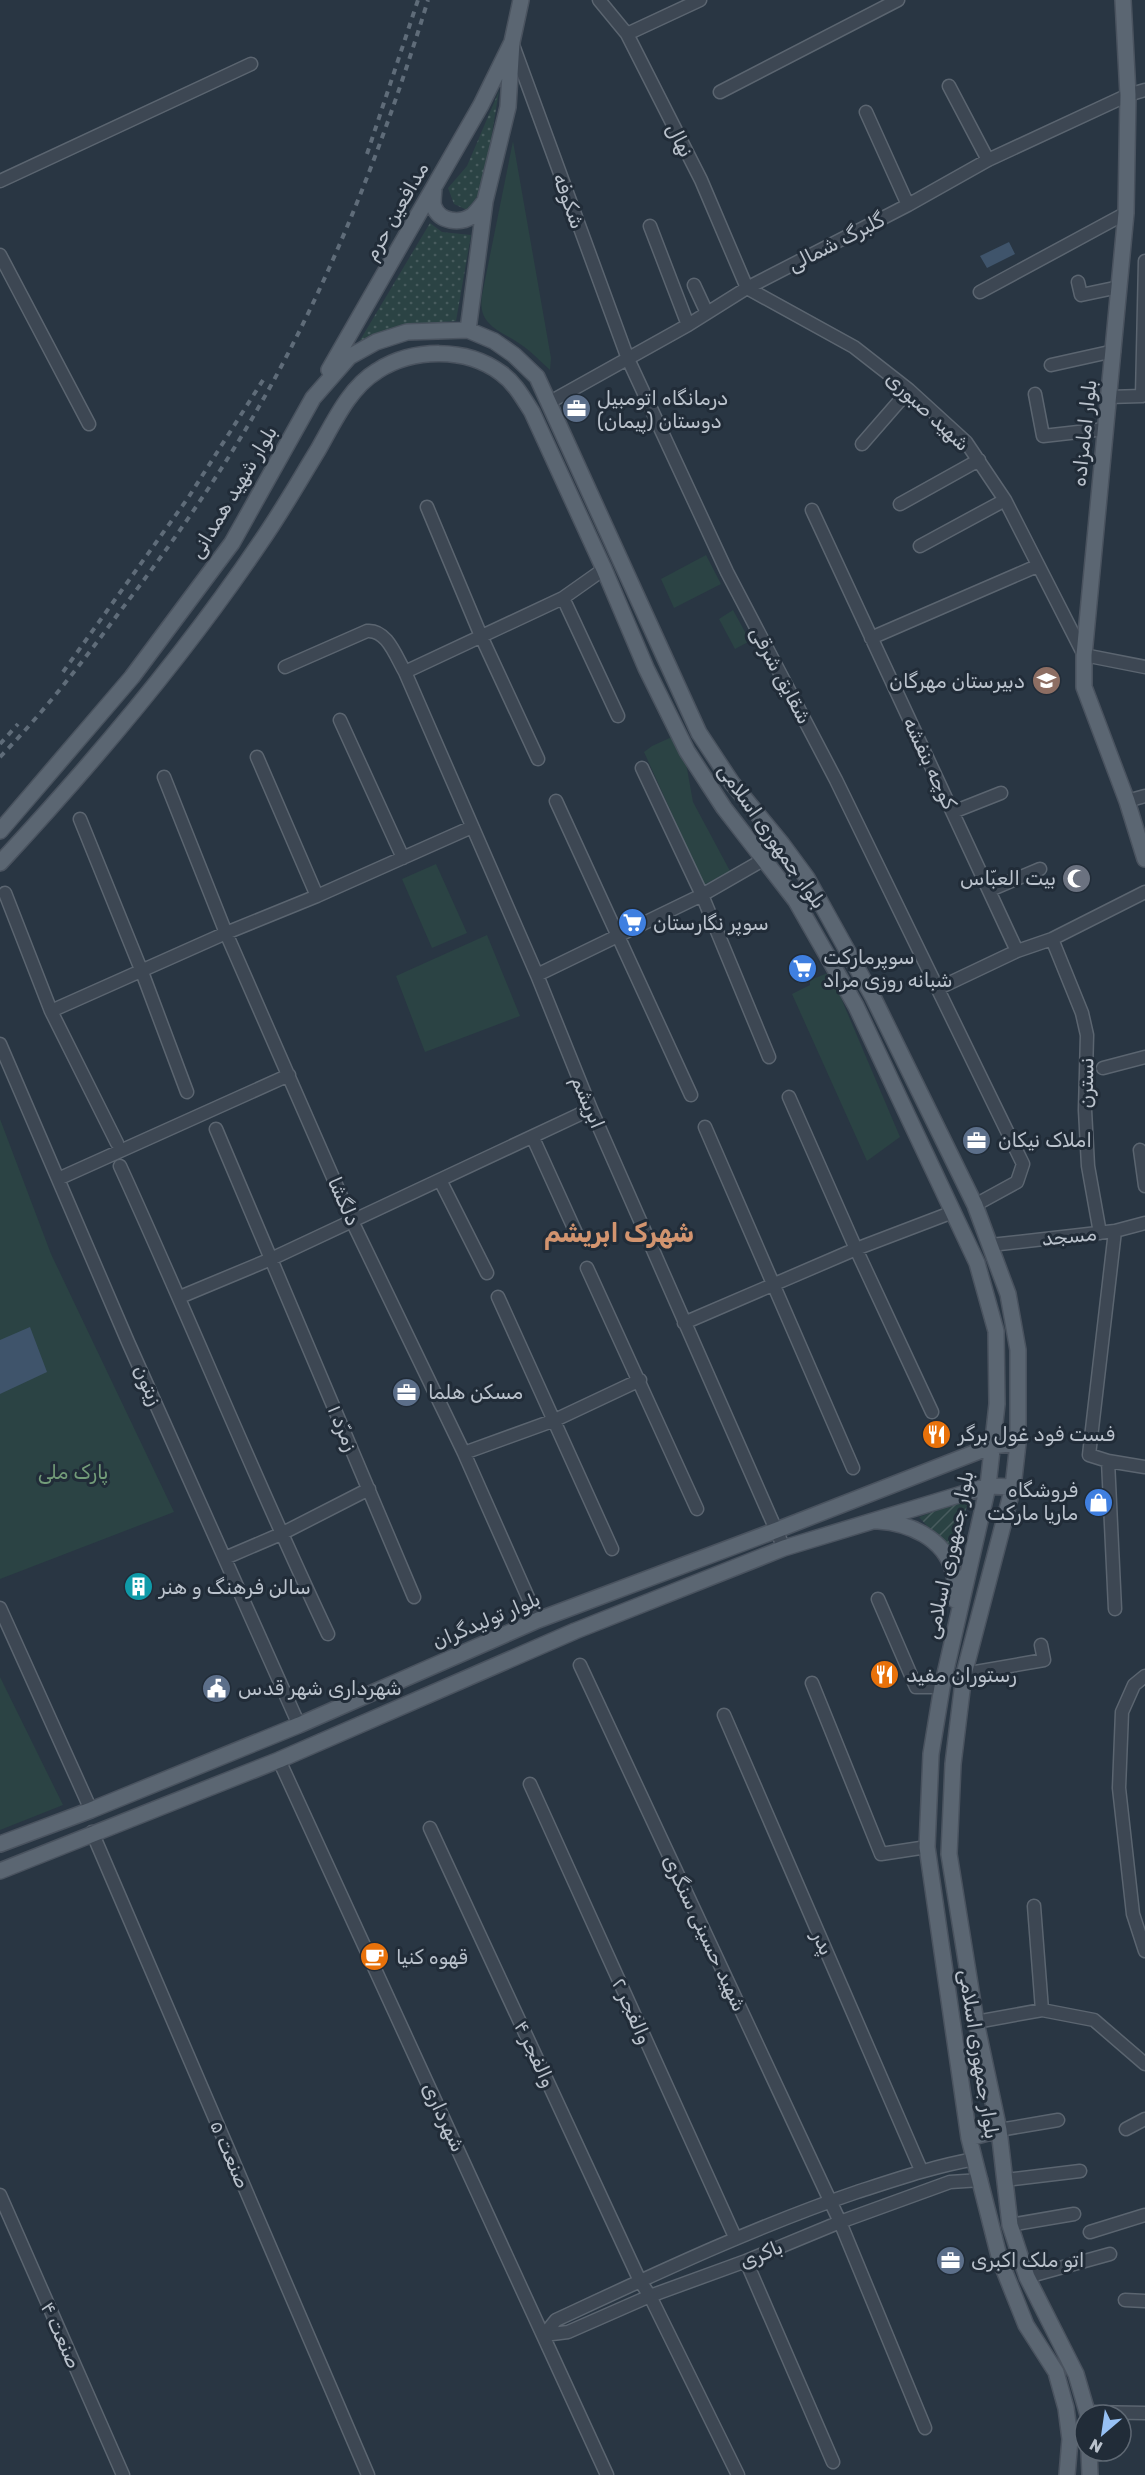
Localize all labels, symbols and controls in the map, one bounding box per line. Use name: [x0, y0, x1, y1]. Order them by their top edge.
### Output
street label: نهال: [661, 119, 699, 161]
street label: مدافعین حرم: [358, 158, 435, 265]
street label: شکوفه: [548, 170, 590, 232]
street label: گلبرگ شمالی: [784, 207, 888, 277]
street label: شهید صبوری: [881, 366, 975, 456]
street label: بلوار امامزاده: [1066, 378, 1102, 488]
place label: درمانگاه اتومبیل دوستان (پیمان): [597, 386, 728, 435]
office icon: درمانگاه اتومبیل دوستان (پیمان): [560, 393, 592, 425]
street label: بلوار شهید همدانی: [184, 421, 282, 563]
street label: شقایق شرقی: [745, 622, 817, 728]
school or university icon: دبیرستان مهرگان: [1030, 665, 1062, 697]
place label: دبیرستان مهرگان: [889, 669, 1025, 693]
street label: کوچه بنفشه: [898, 713, 962, 813]
street label: بلوار جمهوری اسلامی: [713, 759, 831, 913]
mosque icon: بیت العبّاس: [1061, 862, 1093, 894]
place label: بیت العبّاس: [960, 866, 1056, 890]
supermarket icon: سوپر نگارستان: [616, 907, 648, 939]
place label: سوپر نگارستان: [653, 911, 769, 937]
place label: سوپرمارکت شبانه روزی مراد: [823, 945, 953, 992]
supermarket icon: سوپرمارکت شبانه روزی مراد: [786, 952, 818, 984]
street label: نسترن: [1074, 1057, 1098, 1109]
street label: ابریشم: [565, 1072, 610, 1132]
office icon: املاک نیکان: [961, 1124, 993, 1156]
place label: املاک نیکان: [998, 1128, 1092, 1152]
street label: دلگشا: [323, 1173, 365, 1229]
district label: شهرک ابریشم: [544, 1218, 694, 1250]
street label: مسجد: [1040, 1221, 1098, 1251]
street label: زیتون: [129, 1361, 167, 1409]
office icon: مسکن هلما: [391, 1376, 423, 1408]
place label: مسکن هلما: [428, 1380, 523, 1404]
street label: زمرّد ۱: [323, 1401, 363, 1455]
restaurant icon: فست فود غول برگر: [921, 1418, 953, 1450]
place label: فست فود غول برگر: [957, 1422, 1115, 1446]
park label: پارک ملی: [38, 1460, 108, 1486]
street label: بلوار جمهوری اسلامی: [919, 1469, 979, 1641]
place label: فروشگاه ماریا مارکت: [987, 1478, 1078, 1525]
shop icon: فروشگاه ماریا مارکت: [1083, 1486, 1115, 1518]
building icon: سالن فرهنگ و هنر: [122, 1571, 154, 1603]
place label: سالن فرهنگ و هنر: [158, 1575, 311, 1599]
street label: بلوار تولیدگران: [428, 1586, 544, 1654]
restaurant icon: رستوران مفید: [869, 1659, 901, 1691]
place label: رستوران مفید: [906, 1663, 1017, 1687]
public building icon: شهرداری شهر قدس: [201, 1672, 233, 1704]
place label: شهرداری شهر قدس: [238, 1676, 402, 1700]
street label: شهید حسینی سنگری: [658, 1851, 752, 2015]
street label: پدر: [805, 1926, 839, 1960]
cafe icon: قهوه کنیا: [359, 1941, 391, 1973]
place label: قهوه کنیا: [396, 1945, 468, 1969]
street label: بلوار جمهوری اسلامی: [954, 1967, 1004, 2141]
street label: والفجر ۲: [607, 1974, 657, 2048]
street label: والفجر ۴: [509, 2017, 561, 2091]
street label: شهرداری: [418, 2078, 470, 2156]
street label: صنعت ۵: [205, 2116, 255, 2192]
street label: باکری: [736, 2235, 786, 2273]
office icon: اتو ملک اکبری: [934, 2244, 966, 2276]
place label: اتو ملک اکبری: [971, 2248, 1085, 2272]
street label: صنعت ۴: [36, 2298, 86, 2372]
north arrow: [1073, 2403, 1133, 2463]
text: N: [1086, 2435, 1106, 2457]

